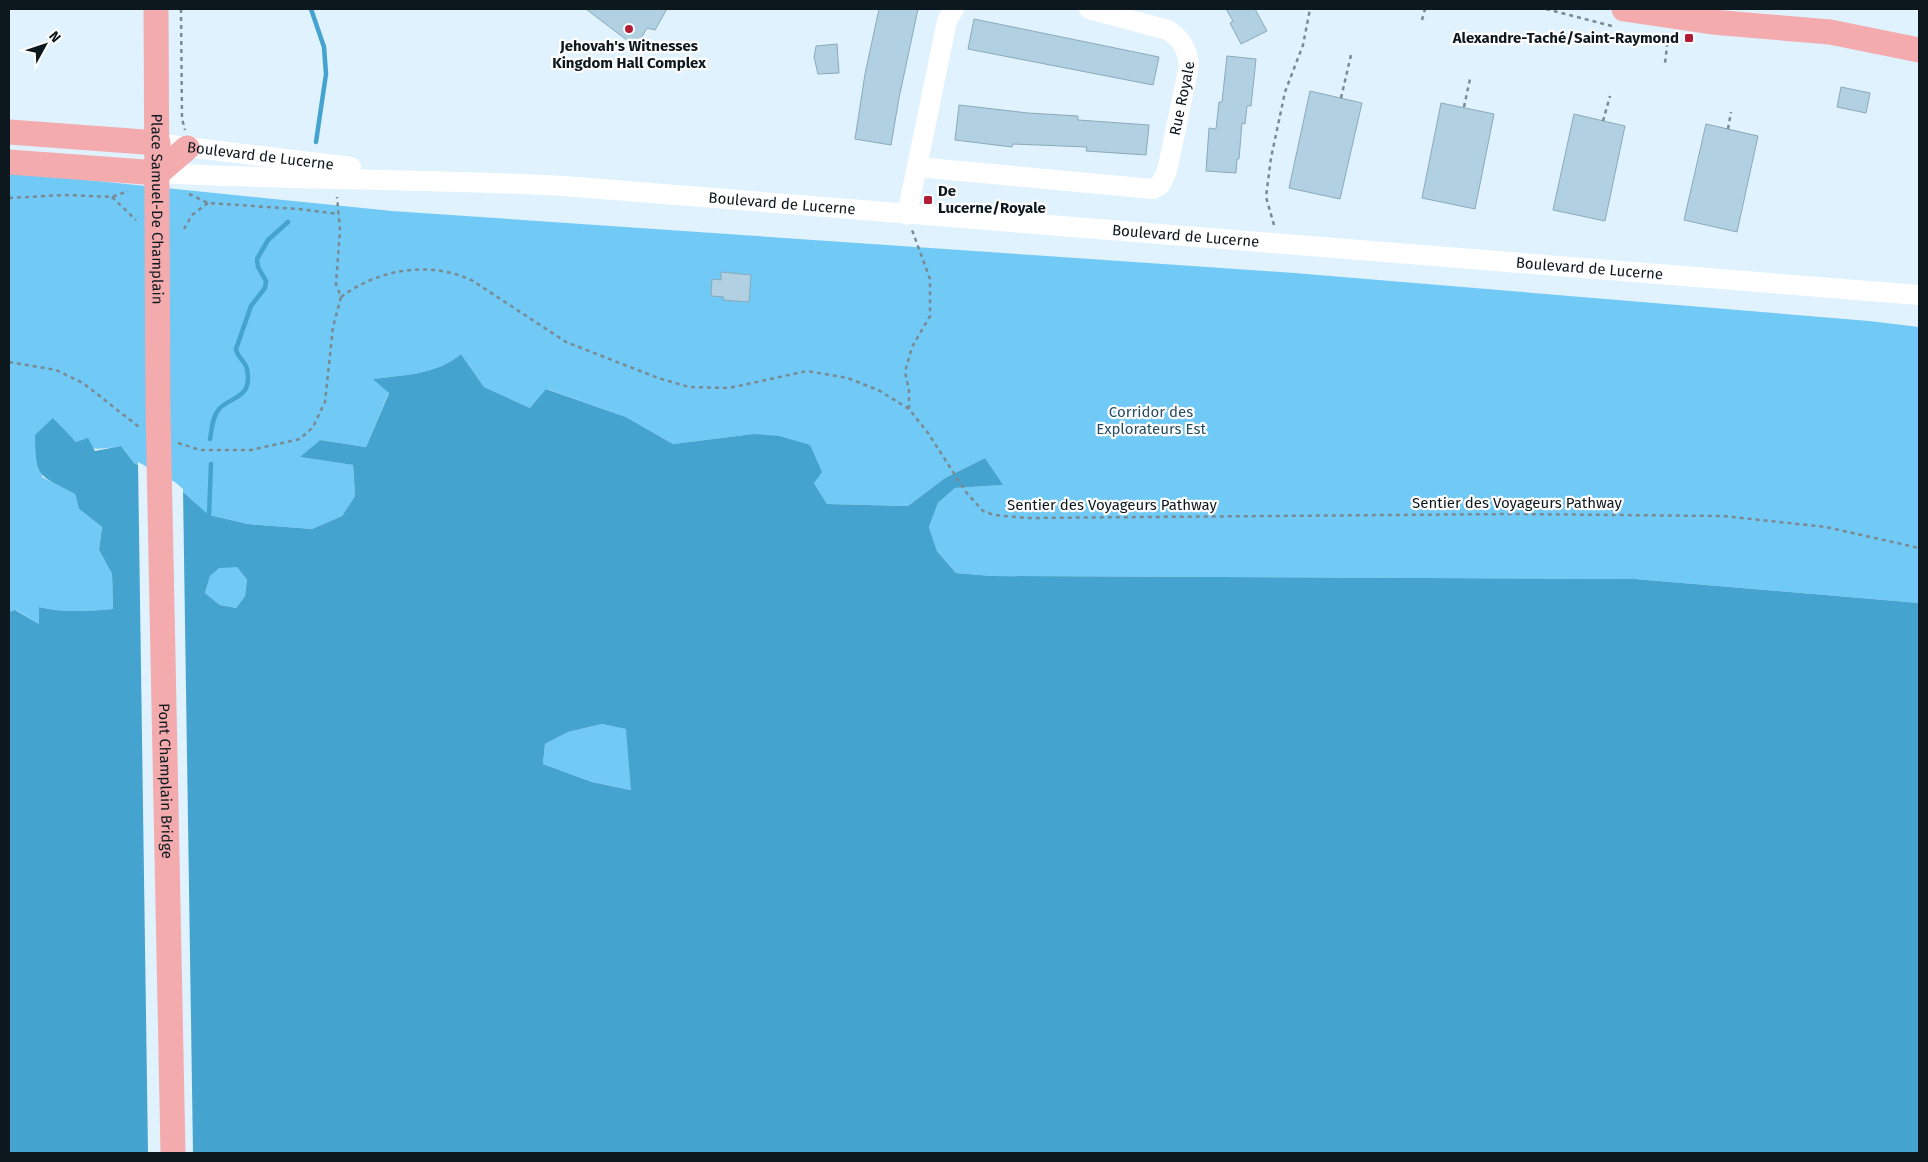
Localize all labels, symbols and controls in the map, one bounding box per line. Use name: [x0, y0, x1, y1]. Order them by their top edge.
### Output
north arrow: [20, 20, 70, 70]
marker: Jehovah's Witnesses Kingdom Hall Complex: [623, 23, 635, 35]
text: N: [45, 28, 64, 46]
place label: Alexandre-Taché/Saint-Raymond: [1452, 29, 1679, 47]
marker: Alexandre-Taché/Saint-Raymond: [1683, 32, 1695, 44]
place label: Jehovah's Witnesses Kingdom Hall Complex: [552, 37, 706, 72]
street label: Rue Royale: [1166, 61, 1198, 137]
street label: Place Samuel-De Champlain: [148, 113, 166, 305]
street label: Boulevard de Lucerne: [186, 138, 335, 174]
place label: De Lucerne/Royale: [938, 182, 1046, 217]
street label: Boulevard de Lucerne: [708, 189, 856, 218]
marker: De Lucerne/Royale: [922, 194, 934, 206]
street label: Boulevard de Lucerne: [1111, 221, 1260, 251]
street label: Boulevard de Lucerne: [1515, 254, 1664, 283]
park label: Corridor des Explorateurs Est: [1096, 403, 1206, 438]
street label: Sentier des Voyageurs Pathway: [1412, 494, 1623, 512]
street label: Sentier des Voyageurs Pathway: [1007, 496, 1218, 514]
street label: Pont Champlain Bridge: [155, 703, 176, 859]

